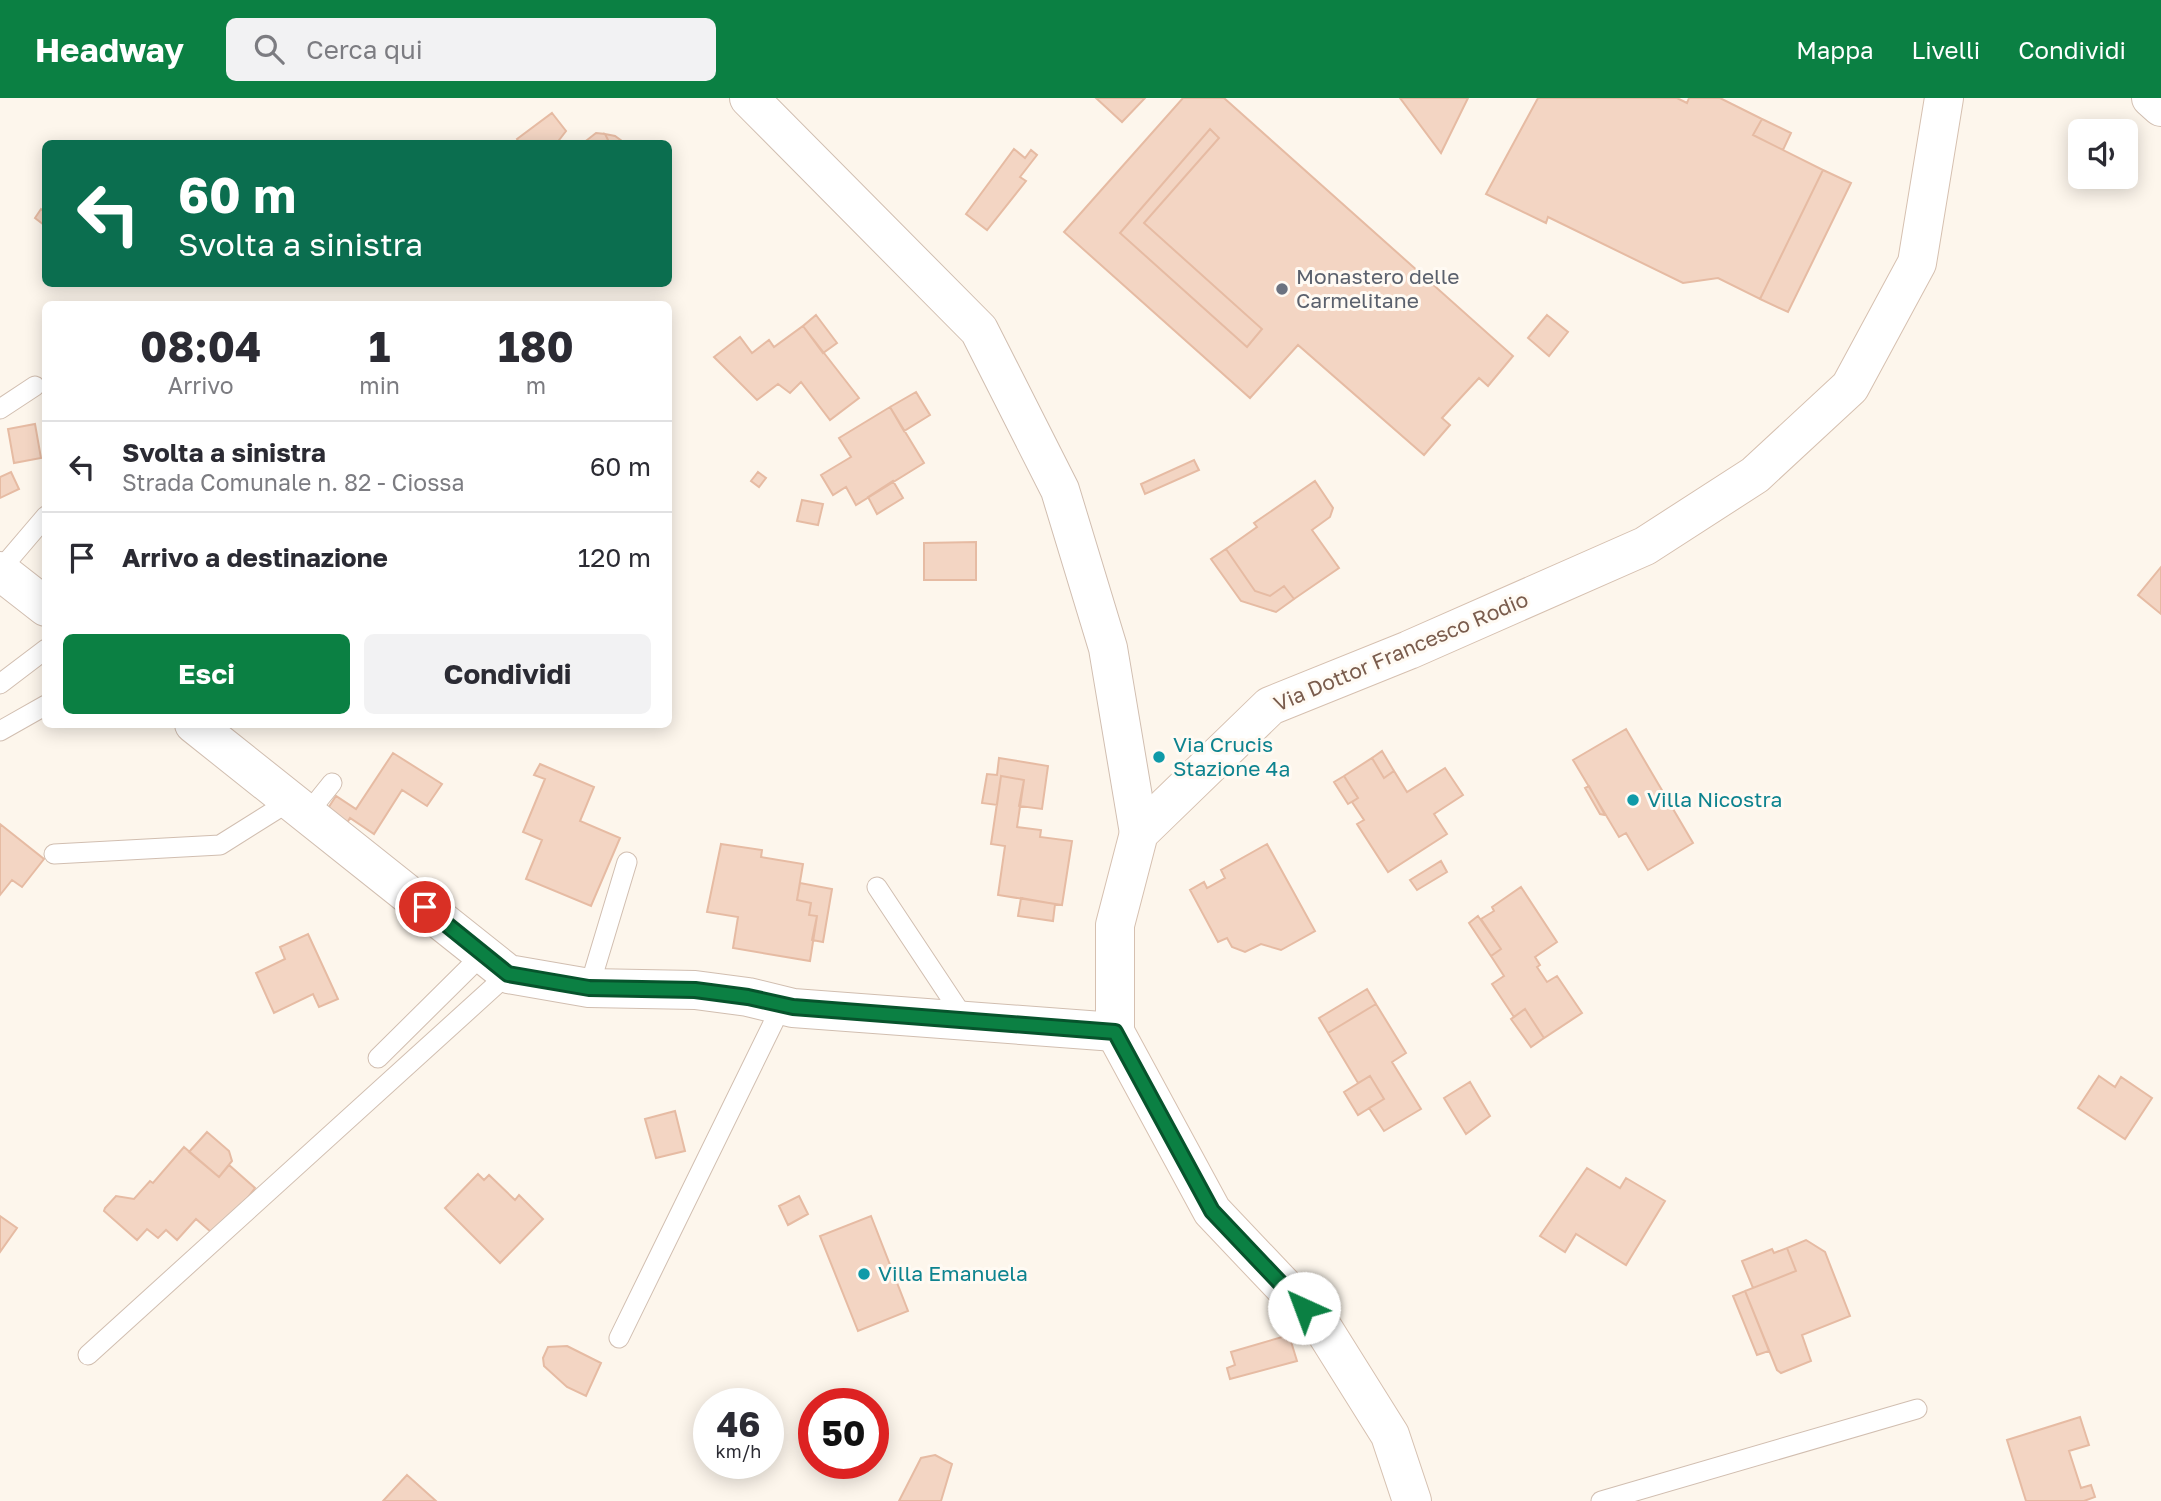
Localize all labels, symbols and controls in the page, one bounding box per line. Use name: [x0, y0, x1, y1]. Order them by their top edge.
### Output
search box: [226, 18, 716, 81]
text: Headway: [35, 30, 184, 69]
icon: search: [250, 30, 288, 68]
text: Cerca qui: [306, 34, 423, 65]
text: Mappa: [1796, 35, 1873, 64]
text: Livelli: [1911, 35, 1980, 64]
text: Condividi: [2018, 35, 2126, 64]
map controls: [2068, 119, 2138, 189]
button: sound: [2068, 119, 2138, 189]
text: 60 m: [178, 165, 296, 224]
icon: left: [63, 168, 154, 259]
text: Svolta a sinistra: [178, 225, 423, 263]
place label: Monastero delle Carmelitane: [1296, 263, 1459, 313]
marker: Monastero delle Carmelitane: [1274, 281, 1290, 297]
text: 08:04: [140, 321, 261, 371]
text: 1: [369, 321, 390, 371]
text: 180: [498, 321, 574, 371]
text: Arrivo: [168, 371, 234, 399]
text: min: [359, 371, 400, 399]
text: m: [526, 371, 546, 399]
text: Svolta a sinistra: [122, 437, 326, 468]
icon: left: [63, 448, 101, 486]
text: 60 m: [590, 451, 651, 482]
text: Strada Comunale n. 82 - Ciossa: [122, 468, 465, 496]
icon: arrive: [63, 539, 101, 577]
text: Arrivo a destinazione: [122, 542, 388, 573]
text: 120 m: [578, 542, 651, 573]
street label: Via Dottor Francesco Rodio: [1269, 586, 1532, 717]
button: Esci: [63, 634, 350, 714]
button: Condividi: [364, 634, 651, 714]
place label: Via Crucis Stazione 4ª: [1173, 731, 1290, 781]
marker: Via Crucis Stazione 4ª: [1151, 749, 1167, 765]
place label: Villa Nicostra: [1647, 786, 1782, 812]
marker: Villa Nicostra: [1625, 792, 1641, 808]
pin: [395, 877, 455, 937]
icon: arrive: [406, 888, 444, 926]
place label: Villa Emanuela: [878, 1260, 1028, 1286]
marker: Villa Emanuela: [856, 1266, 872, 1282]
position arrow: [1267, 1271, 1341, 1345]
speed limit sign: 50: [798, 1388, 889, 1479]
text: 46: [716, 1403, 761, 1445]
text: km/h: [716, 1440, 761, 1462]

